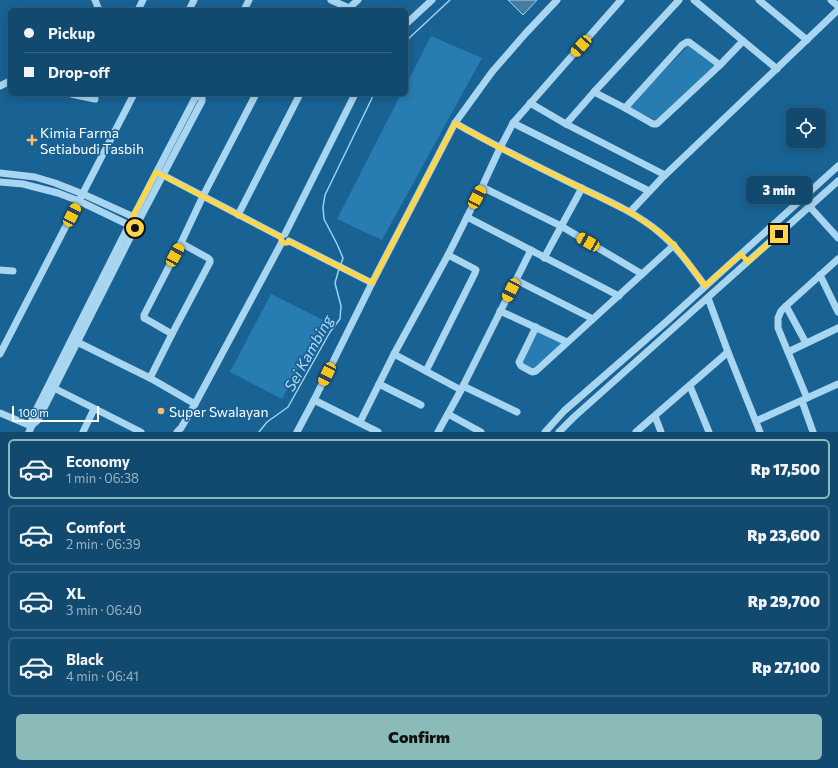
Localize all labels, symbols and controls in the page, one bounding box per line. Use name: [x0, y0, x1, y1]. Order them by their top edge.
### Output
text: Pickup: [48, 24, 95, 42]
car: [569, 33, 593, 59]
text: Drop-off: [48, 63, 110, 81]
map controls: [786, 108, 826, 148]
button: locate: [786, 108, 826, 148]
place label: Kimia Farma Setiabudi Tasbih: [40, 124, 144, 157]
marker: Kimia Farma Setiabudi Tasbih: [27, 135, 37, 145]
callout: 3 min: [746, 176, 812, 204]
text: 3 min: [763, 182, 795, 198]
car: [466, 184, 488, 210]
car: [61, 202, 83, 228]
route start: [126, 219, 144, 237]
route end: [770, 225, 788, 243]
car: [575, 231, 601, 253]
car: [164, 242, 186, 268]
car: [500, 277, 522, 303]
water label: Sei Kambing: [280, 311, 337, 394]
car: [316, 361, 338, 387]
place label: Super Swalayan: [169, 403, 268, 420]
scale bar: [12, 404, 99, 423]
text: 100 m: [18, 406, 49, 419]
marker: Super Swalayan: [156, 406, 166, 416]
icon: car: [18, 451, 54, 487]
text: Economy: [66, 452, 130, 470]
text: Rp 17,500: [751, 460, 820, 478]
text: 1 min · 06:38: [66, 470, 139, 486]
icon: car: [18, 517, 54, 553]
text: Comfort: [66, 518, 126, 536]
text: Rp 23,600: [747, 526, 820, 544]
text: 2 min · 06:39: [66, 536, 141, 552]
icon: car: [18, 583, 54, 619]
text: XL: [66, 584, 85, 602]
text: Rp 29,700: [748, 592, 820, 610]
text: 3 min · 06:40: [66, 602, 142, 618]
icon: car: [18, 649, 54, 685]
text: Black: [66, 650, 104, 668]
text: Rp 27,100: [752, 658, 820, 676]
text: 4 min · 06:41: [66, 668, 139, 684]
button: Confirm: [16, 714, 822, 760]

